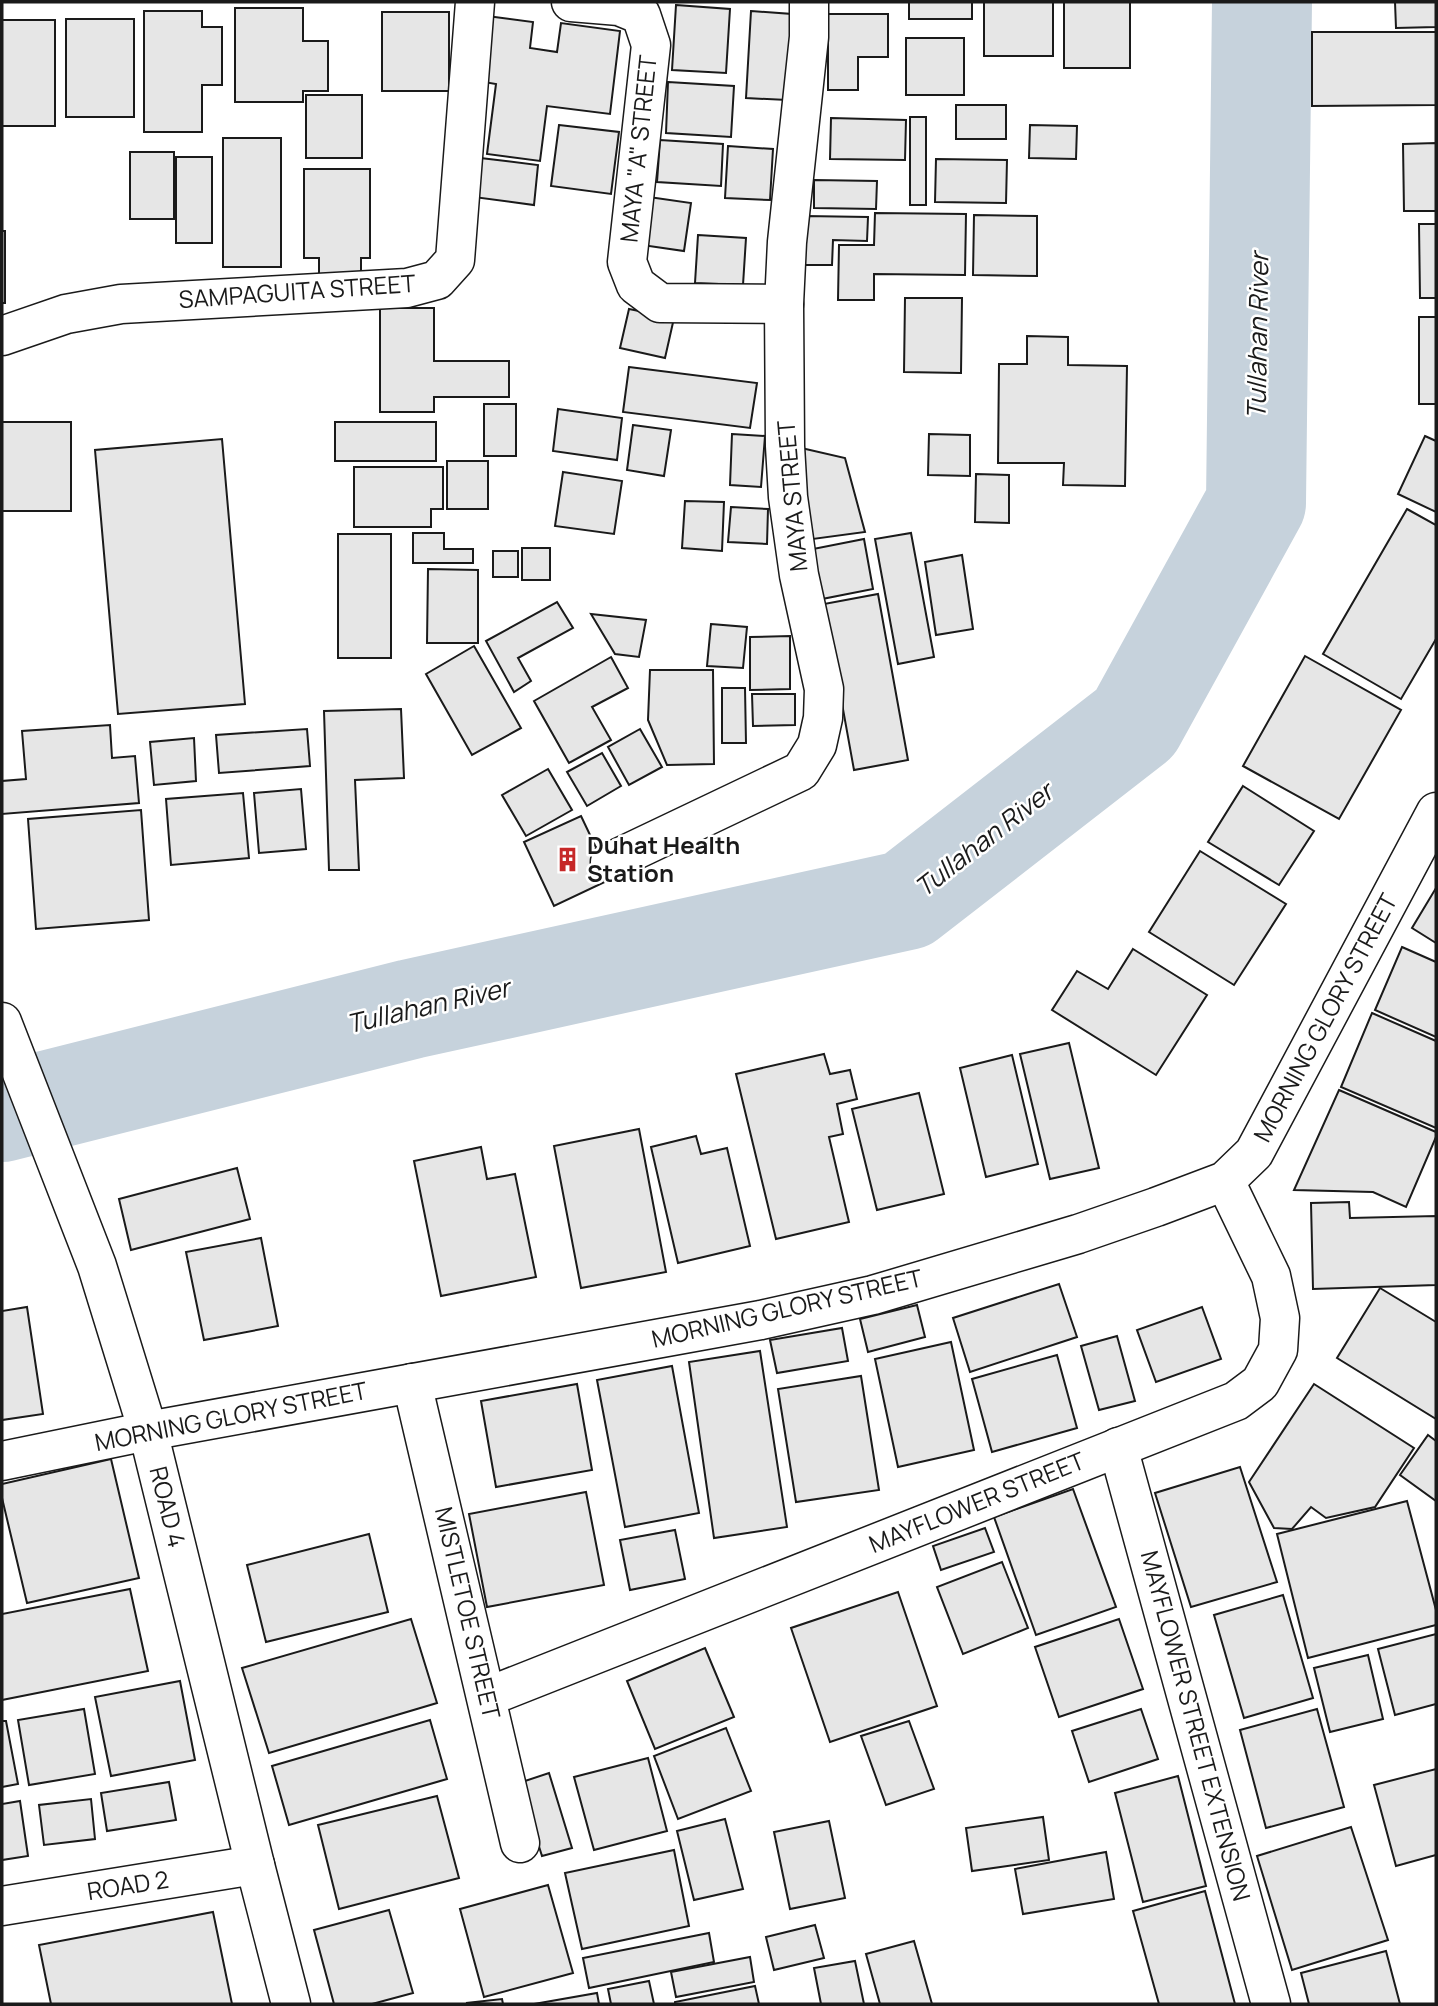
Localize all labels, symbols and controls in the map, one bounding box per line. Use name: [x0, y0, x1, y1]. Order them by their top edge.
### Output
street label: MAYA "A" STREET: [611, 53, 664, 244]
water label: Tullahan River: [1238, 249, 1277, 420]
street label: SAMPAGUITA STREET: [177, 266, 417, 315]
street label: MAYA STREET: [768, 419, 815, 573]
water label: Tullahan River: [907, 772, 1063, 905]
place label: Duhat Health Station: [587, 828, 740, 889]
building icon: Duhat Health Station: [553, 846, 581, 874]
street label: MORNING GLORY STREET: [1245, 887, 1405, 1147]
water label: Tullahan River: [343, 968, 516, 1041]
street label: MORNING GLORY STREET: [648, 1260, 926, 1355]
street label: MORNING GLORY STREET: [92, 1373, 370, 1458]
street label: MAYFLOWER STREET: [864, 1443, 1090, 1560]
street label: ROAD 4: [142, 1463, 194, 1551]
street label: MISTLETOE STREET: [428, 1503, 509, 1723]
street label: MAYFLOWER STREET EXTENSION: [1134, 1547, 1259, 1905]
street label: ROAD 2: [85, 1862, 171, 1907]

